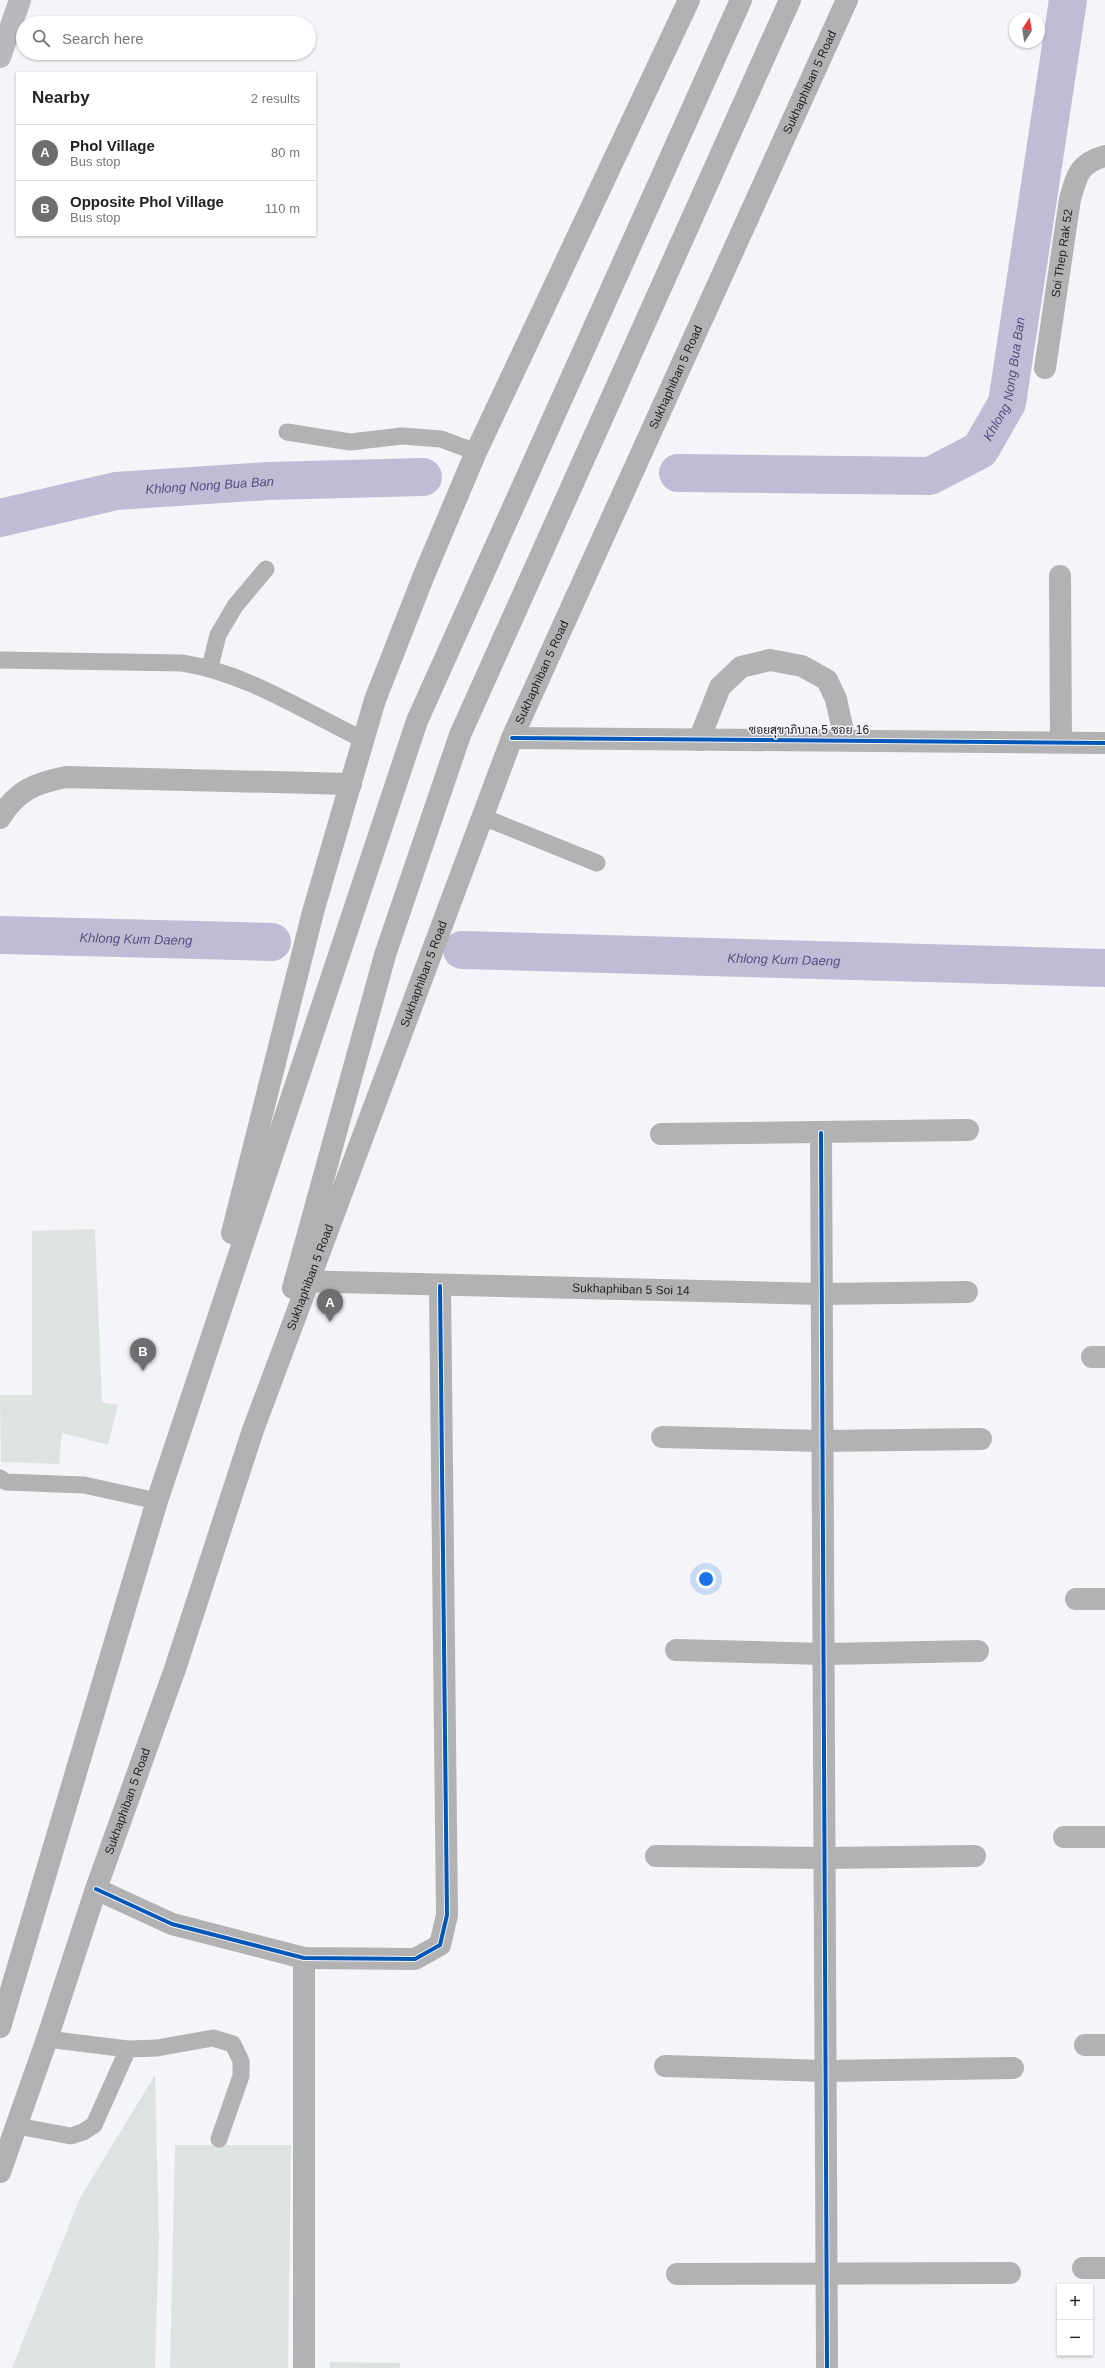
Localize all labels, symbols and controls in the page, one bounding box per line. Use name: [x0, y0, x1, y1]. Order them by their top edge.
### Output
north arrow: [1009, 12, 1045, 48]
search box: [16, 16, 316, 60]
icon: search: [30, 27, 52, 49]
street label: Sukhaphiban 5 Road: [780, 28, 839, 136]
text: Search here: [62, 30, 144, 47]
text: Nearby: [32, 88, 90, 107]
text: 2 results: [251, 91, 300, 106]
text: Phol Village: [70, 137, 155, 154]
text: A: [40, 145, 50, 160]
text: 80 m: [271, 145, 300, 160]
text: Bus stop: [70, 154, 121, 169]
text: Opposite Phol Village: [70, 193, 224, 210]
text: B: [40, 201, 50, 216]
text: 110 m: [265, 201, 300, 216]
street label: Soi Thep Rak 52: [1049, 208, 1075, 298]
text: Bus stop: [70, 210, 121, 225]
water label: Khlong Nong Bua Ban: [980, 316, 1028, 443]
street label: Sukhaphiban 5 Road: [646, 323, 705, 431]
water label: Khlong Nong Bua Ban: [145, 474, 274, 497]
street label: Sukhaphiban 5 Road: [512, 618, 571, 726]
street label: ซอยสุขาภิบาล 5 ซอย 16: [749, 723, 870, 739]
street label: Sukhaphiban 5 Road: [397, 919, 450, 1029]
water label: Khlong Kum Daeng: [79, 930, 193, 948]
water label: Khlong Kum Daeng: [727, 950, 841, 969]
street label: Sukhaphiban 5 Road: [284, 1222, 336, 1332]
street label: Sukhaphiban 5 Soi 14: [572, 1281, 690, 1298]
pin: A: [317, 1289, 343, 1322]
pin: B: [130, 1338, 156, 1371]
your location: [696, 1569, 716, 1589]
street label: Sukhaphiban 5 Road: [102, 1746, 153, 1857]
map controls: [1057, 2284, 1093, 2356]
button: +: [1057, 2284, 1093, 2320]
button: −: [1057, 2320, 1093, 2356]

